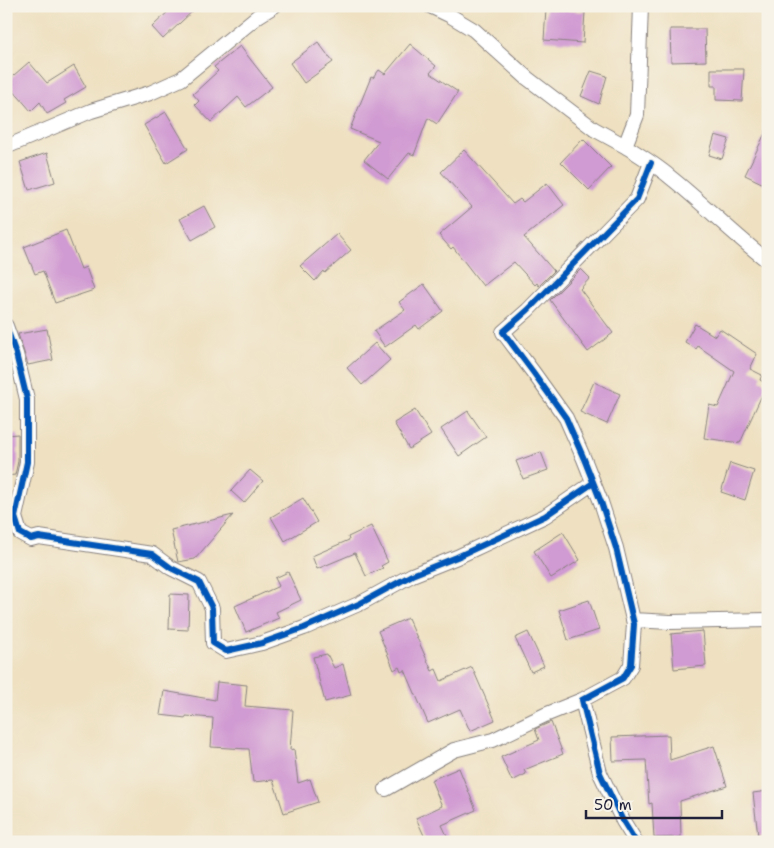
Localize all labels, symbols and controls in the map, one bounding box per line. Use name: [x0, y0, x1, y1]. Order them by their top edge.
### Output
scale bar: [586, 788, 723, 820]
text: 50 m: [594, 795, 632, 815]

